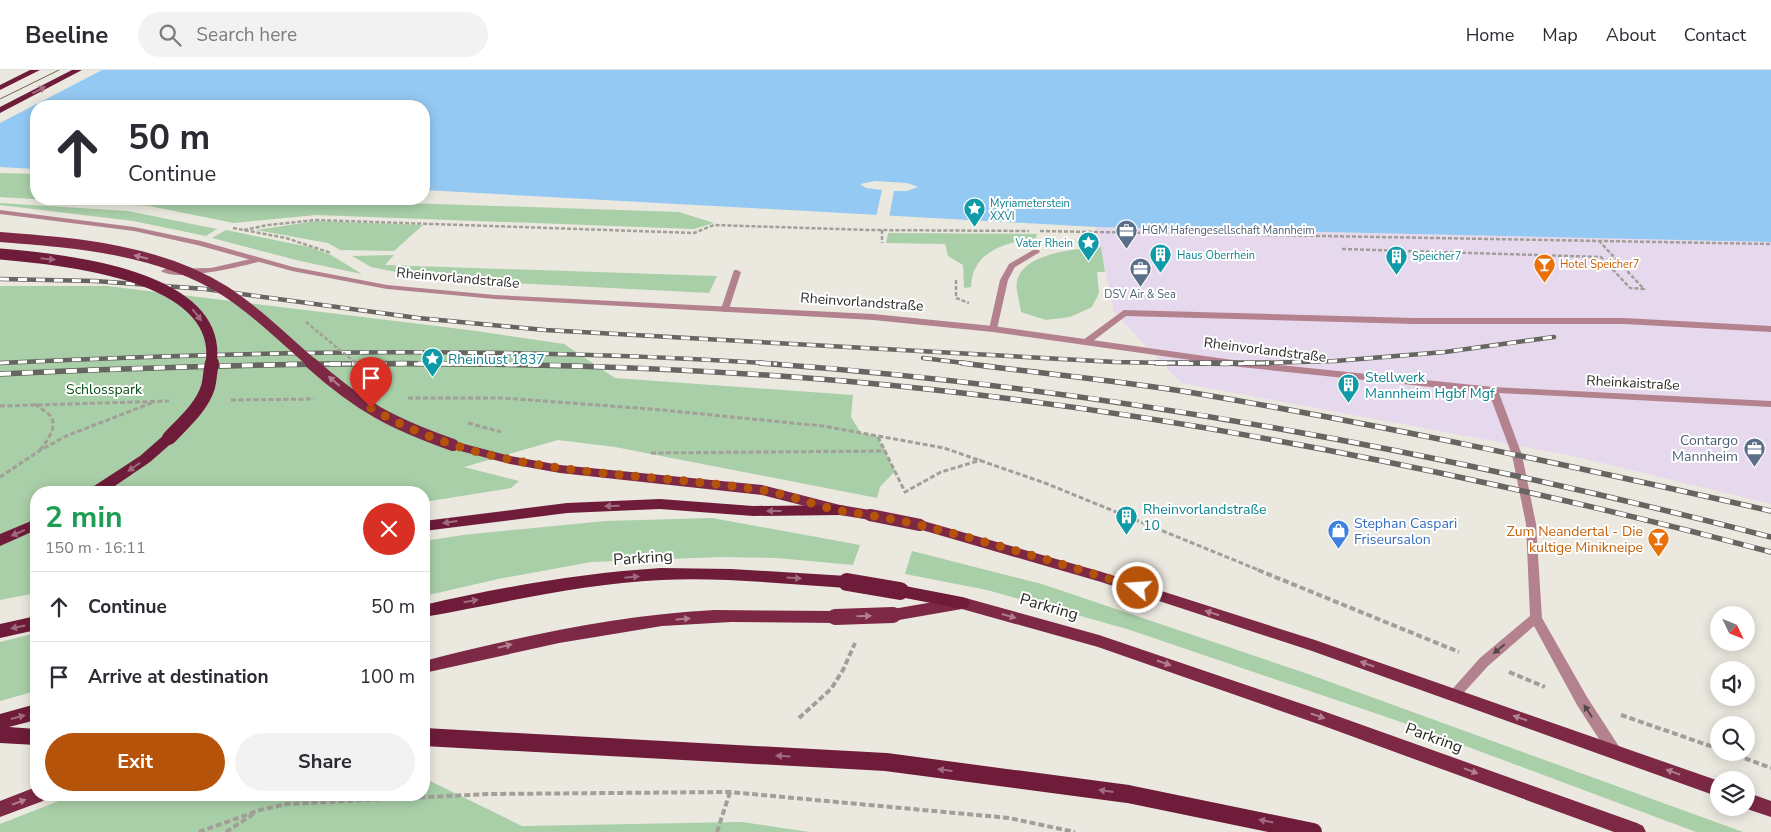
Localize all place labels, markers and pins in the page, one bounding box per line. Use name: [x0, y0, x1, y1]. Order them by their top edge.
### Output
place label: Myriameterstein XXVI: [990, 196, 1070, 224]
place icon: Myriameterstein XXVI: [962, 197, 986, 228]
office icon: HGM Hafengesellschaft Mannheim: [1114, 218, 1138, 249]
place label: HGM Hafengesellschaft Mannheim: [1142, 223, 1315, 238]
place icon: Vater Rhein: [1077, 231, 1101, 262]
place label: Vater Rhein: [1015, 236, 1073, 251]
building icon: Haus Oberrhein: [1149, 243, 1173, 274]
building icon: Speicher7: [1384, 244, 1408, 275]
place label: Haus Oberrhein: [1177, 248, 1255, 263]
place label: Speicher7: [1412, 249, 1461, 264]
bar icon: Hotel Speicher7: [1532, 252, 1556, 283]
office icon: DSV Air & Sea: [1128, 256, 1152, 287]
place label: Hotel Speicher7: [1560, 257, 1639, 272]
place label: DSV Air & Sea: [1104, 287, 1176, 302]
place icon: Rheinlust 1837: [420, 347, 444, 378]
place label: Rheinlust 1837: [448, 350, 545, 369]
pin: [350, 357, 392, 408]
place label: Stellwerk Mannheim Hgbf Mgf: [1365, 368, 1495, 403]
building icon: Stellwerk Mannheim Hgbf Mgf: [1337, 373, 1361, 404]
place label: Contargo Mannheim: [1672, 431, 1738, 466]
office icon: Contargo Mannheim: [1742, 436, 1766, 467]
place label: Rheinvorlandstraße 10: [1143, 500, 1266, 535]
building icon: Rheinvorlandstraße 10: [1115, 505, 1139, 536]
place label: Stephan Caspari Friseursalon: [1354, 514, 1457, 549]
shop icon: Stephan Caspari Friseursalon: [1326, 519, 1350, 550]
place label: Zum Neandertal - Die kultige Minikneipe: [1507, 522, 1643, 557]
bar icon: Zum Neandertal - Die kultige Minikneipe: [1647, 527, 1671, 558]

